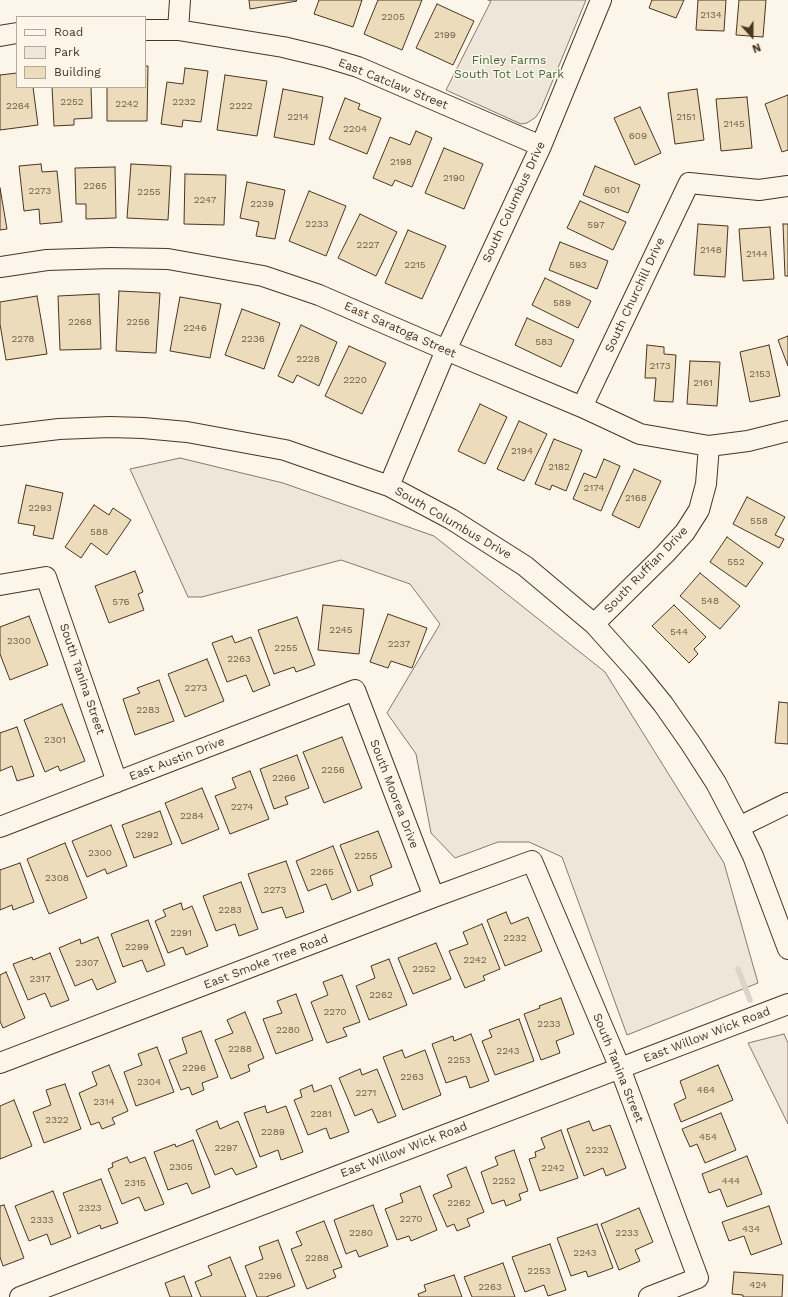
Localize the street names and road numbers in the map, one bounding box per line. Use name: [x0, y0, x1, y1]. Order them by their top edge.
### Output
street label: East Catclaw Street: [336, 55, 450, 113]
street label: South Columbus Drive: [480, 139, 548, 265]
street label: South Churchill Drive: [602, 235, 668, 355]
street label: East Saratoga Street: [342, 299, 458, 361]
street label: South Columbus Drive: [392, 484, 514, 562]
street label: South Ruffian Drive: [601, 524, 691, 616]
street label: South Tanina Street: [56, 621, 108, 737]
street label: East Austin Drive: [127, 734, 227, 784]
street label: South Moorea Drive: [367, 737, 421, 851]
street label: East Smoke Tree Road: [202, 932, 330, 992]
street label: East Willow Wick Road: [642, 1004, 772, 1066]
street label: South Tanina Street: [589, 1011, 647, 1125]
street label: East Willow Wick Road: [339, 1119, 469, 1181]

